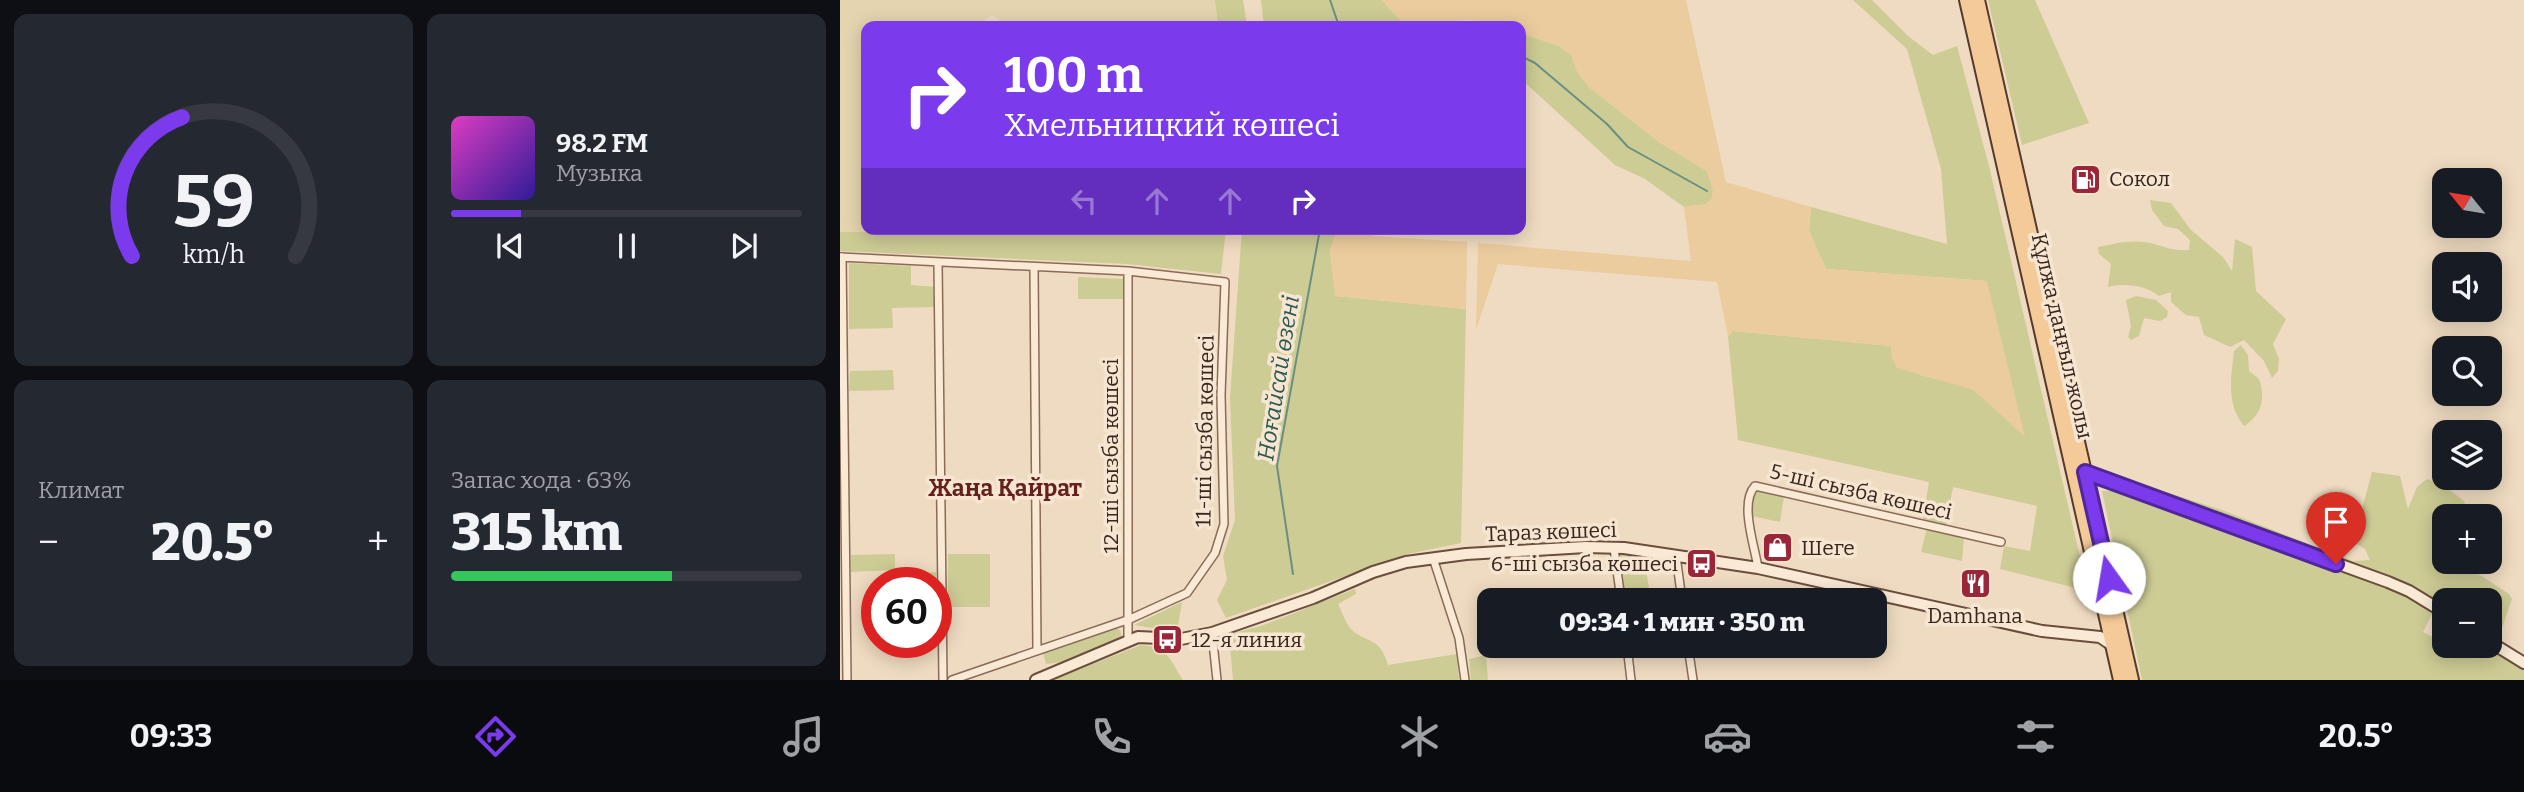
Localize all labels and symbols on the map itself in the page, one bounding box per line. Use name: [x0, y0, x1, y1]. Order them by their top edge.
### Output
fuel station icon: Сокол: [2069, 162, 2103, 196]
place label: Сокол: [2109, 166, 2170, 192]
north arrow: [2432, 168, 2502, 238]
street label: Құлжа даңғыл жолы: [2026, 231, 2098, 441]
water label: Ноғайсай өзені: [1251, 293, 1305, 462]
street label: 11-ші сызба көшесі: [1190, 335, 1220, 527]
street label: 12-ші сызба көшесі: [1098, 359, 1124, 554]
street label: 5-ші сызба көшесі: [1767, 458, 1955, 526]
district label: Жаңа Қайрат: [928, 474, 1082, 502]
pin: [2306, 492, 2366, 564]
street label: Тараз көшесі: [1485, 517, 1617, 547]
shop icon: Шеге: [1761, 531, 1795, 565]
place label: Шеге: [1801, 535, 1855, 561]
position arrow: [2072, 541, 2146, 615]
bus stop icon: 6-ші сызба көшесі: [1684, 547, 1718, 581]
place label: 6-ші сызба көшесі: [1491, 551, 1678, 577]
speed limit sign: 60: [861, 567, 952, 658]
restaurant icon: Damhana: [1958, 567, 1992, 601]
place label: Damhana: [1927, 603, 2023, 629]
bus stop icon: 12-я линия: [1151, 623, 1185, 657]
place label: 12-я линия: [1191, 627, 1302, 653]

